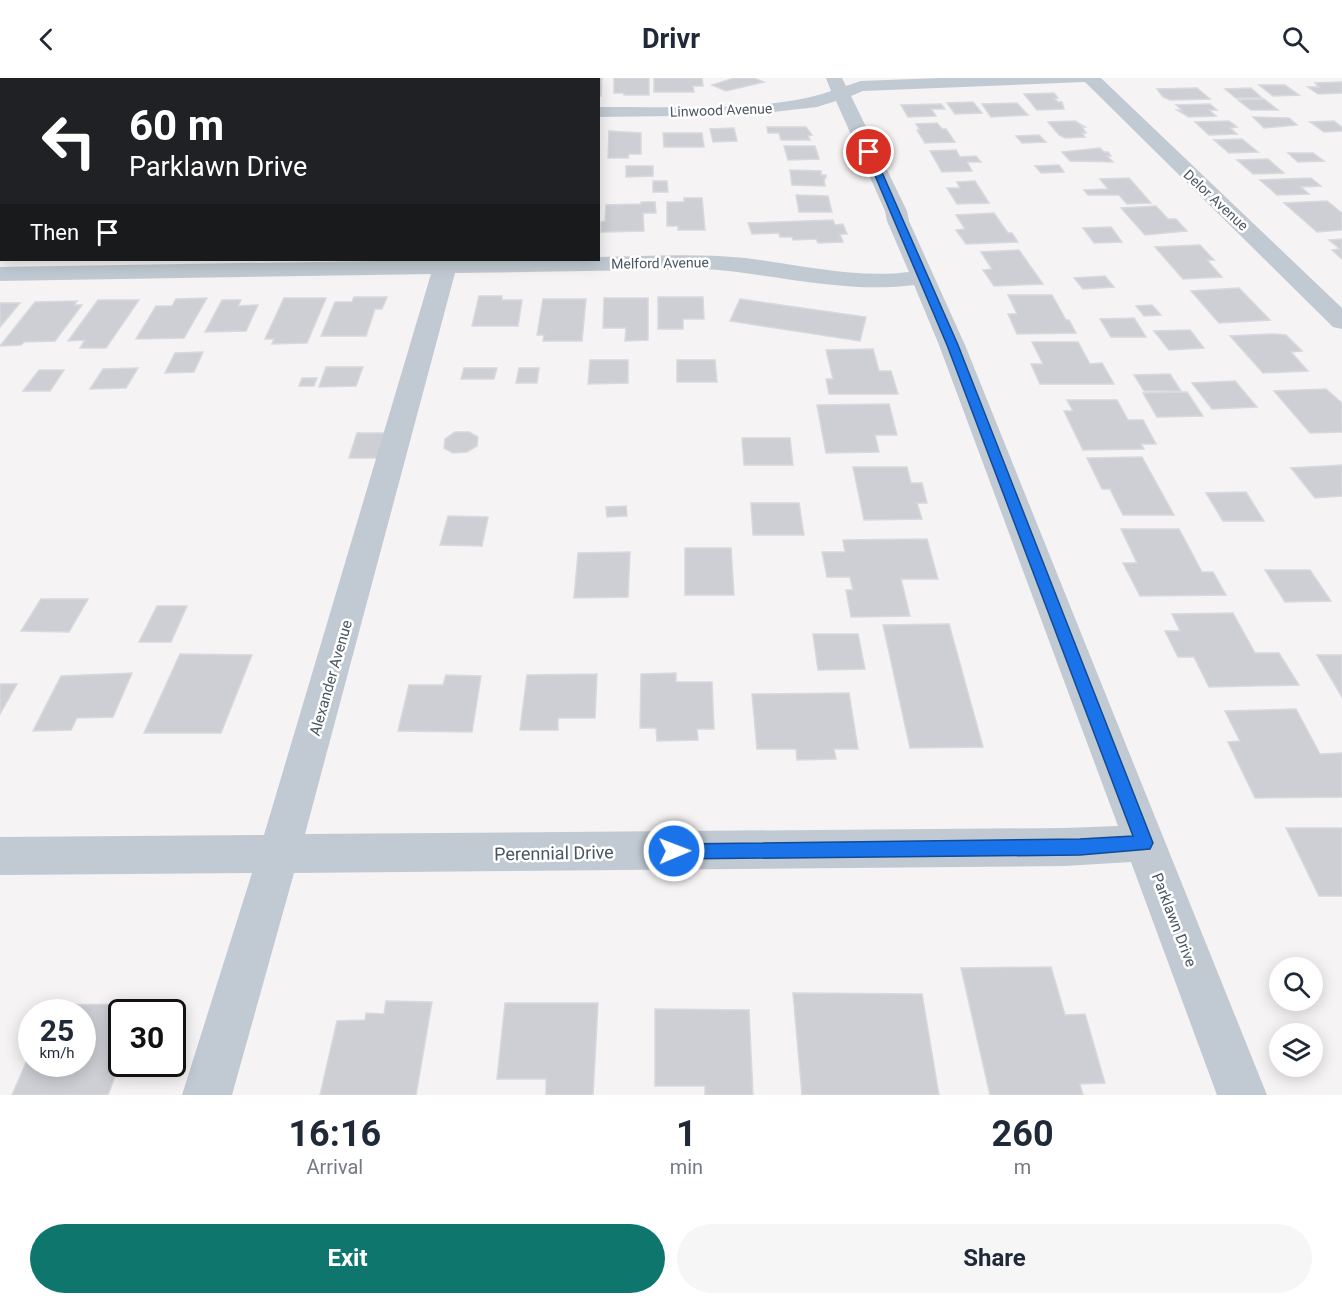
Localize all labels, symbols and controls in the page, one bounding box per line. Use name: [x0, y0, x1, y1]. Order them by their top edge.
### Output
icon: back: [30, 23, 63, 56]
text: Drivr: [642, 23, 700, 55]
icon: search: [1279, 23, 1312, 56]
street label: Linwood Avenue: [670, 100, 772, 120]
text: 60 m: [129, 101, 224, 150]
icon: left: [30, 102, 108, 180]
pin: [843, 126, 894, 177]
icon: arrive: [852, 135, 885, 168]
text: Parklawn Drive: [129, 151, 307, 183]
street label: Delor Avenue: [1181, 166, 1251, 234]
icon: arrive: [91, 216, 124, 249]
text: Then: [30, 220, 79, 245]
street label: Melford Avenue: [611, 254, 709, 272]
street label: Alexander Avenue: [306, 618, 356, 738]
position arrow: [642, 819, 706, 883]
street label: Perennial Drive: [494, 841, 614, 865]
street label: Parklawn Drive: [1148, 871, 1200, 969]
map controls: [1269, 957, 1323, 1077]
button: search: [1269, 957, 1323, 1011]
speed limit sign: 30: [108, 999, 186, 1077]
text: 25: [40, 1013, 74, 1048]
button: layers: [1269, 1023, 1323, 1077]
text: km/h: [39, 1044, 75, 1062]
text: 16:16: [288, 1113, 381, 1155]
text: 1: [676, 1113, 697, 1155]
text: 260: [992, 1113, 1054, 1155]
text: Arrival: [306, 1155, 363, 1179]
text: min: [670, 1155, 703, 1179]
text: m: [1014, 1155, 1031, 1179]
button: Exit: [30, 1224, 665, 1293]
button: Share: [677, 1224, 1312, 1293]

